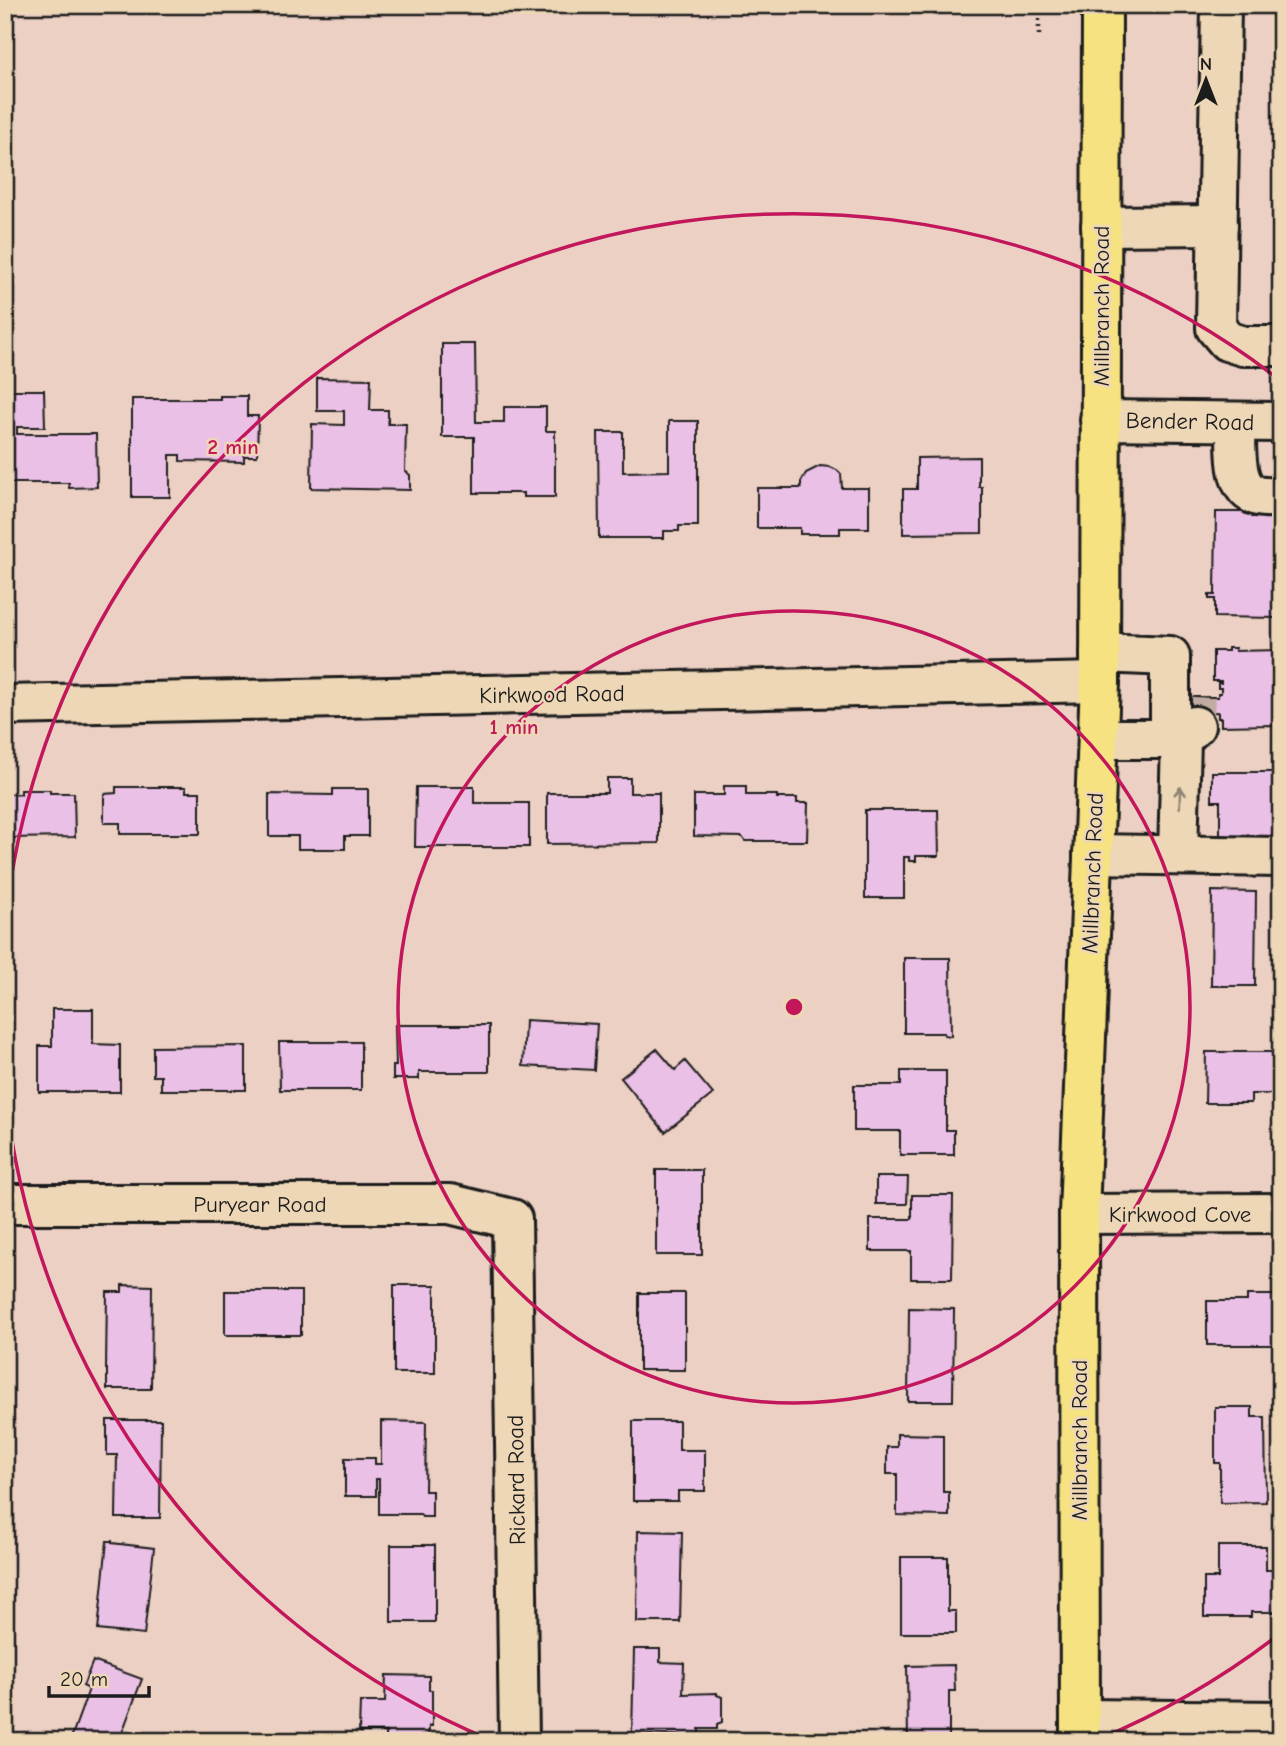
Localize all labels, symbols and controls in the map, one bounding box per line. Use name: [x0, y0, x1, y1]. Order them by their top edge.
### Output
north arrow: [1170, 46, 1240, 116]
text: N: [1200, 53, 1212, 75]
street label: Millbranch Road: [1088, 226, 1115, 386]
street label: Bender Road: [1125, 407, 1255, 436]
text: 2 min: [207, 435, 259, 459]
street label: Kirkwood Road: [479, 680, 625, 709]
text: 1 min: [490, 715, 538, 739]
one-way arrow: [1173, 786, 1187, 809]
street label: Millbranch Road: [1076, 792, 1109, 954]
centre of rings: [782, 995, 806, 1019]
street label: Puryear Road: [193, 1191, 327, 1218]
street label: Kirkwood Cove: [1109, 1201, 1251, 1228]
street label: Millbranch Road: [1066, 1360, 1093, 1520]
street label: Rickard Road: [502, 1415, 531, 1545]
scale bar: [49, 1655, 149, 1699]
text: 20 m: [60, 1667, 108, 1691]

